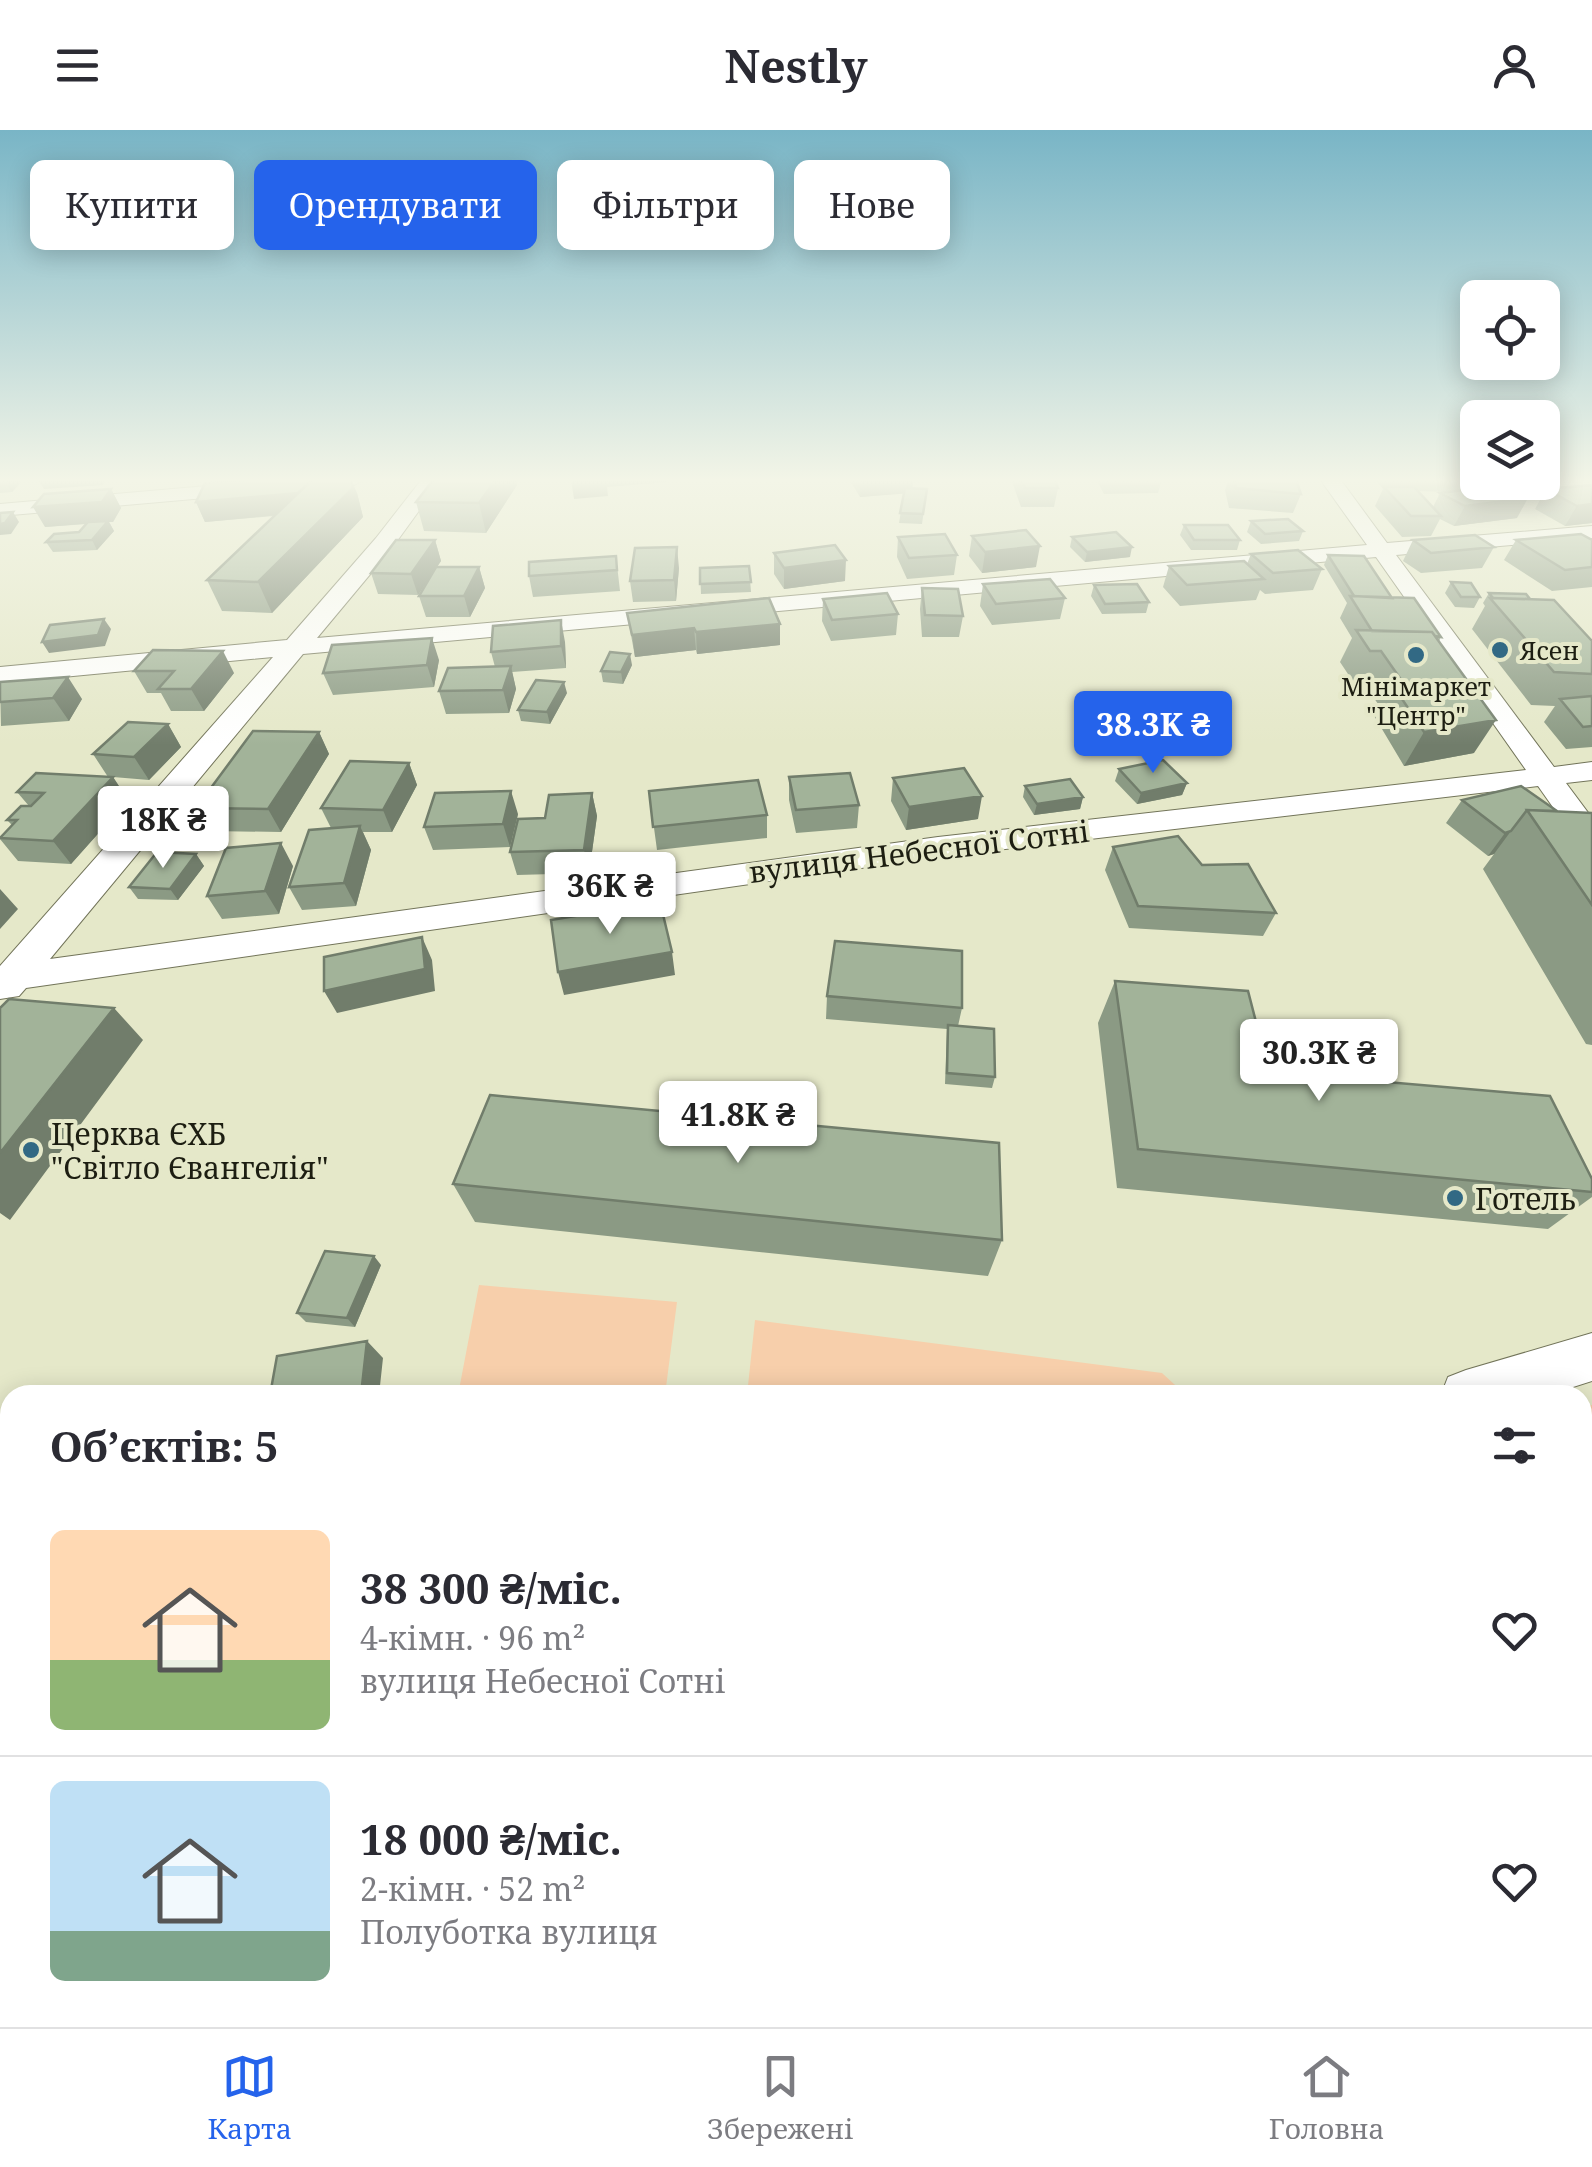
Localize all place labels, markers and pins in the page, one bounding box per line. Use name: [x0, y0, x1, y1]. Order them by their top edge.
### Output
place label: Ясен: [1519, 633, 1579, 667]
marker: Ясен: [1489, 639, 1511, 661]
marker: Мінімаркет "Центр": [1405, 644, 1427, 666]
place label: Мінімаркет "Центр": [1341, 669, 1491, 732]
pin: 38.3K ₴: [1061, 691, 1245, 776]
pin: 18K ₴: [93, 786, 233, 871]
pin: 36K ₴: [540, 852, 680, 937]
pin: 30.3K ₴: [1227, 1019, 1411, 1104]
pin: 41.8K ₴: [646, 1081, 830, 1166]
place label: Церква ЄХБ "Світло Євангелія": [51, 1113, 329, 1188]
marker: Церква ЄХБ "Світло Євангелія": [20, 1139, 42, 1161]
place label: Готель: [1475, 1178, 1576, 1219]
marker: Готель: [1444, 1187, 1466, 1209]

